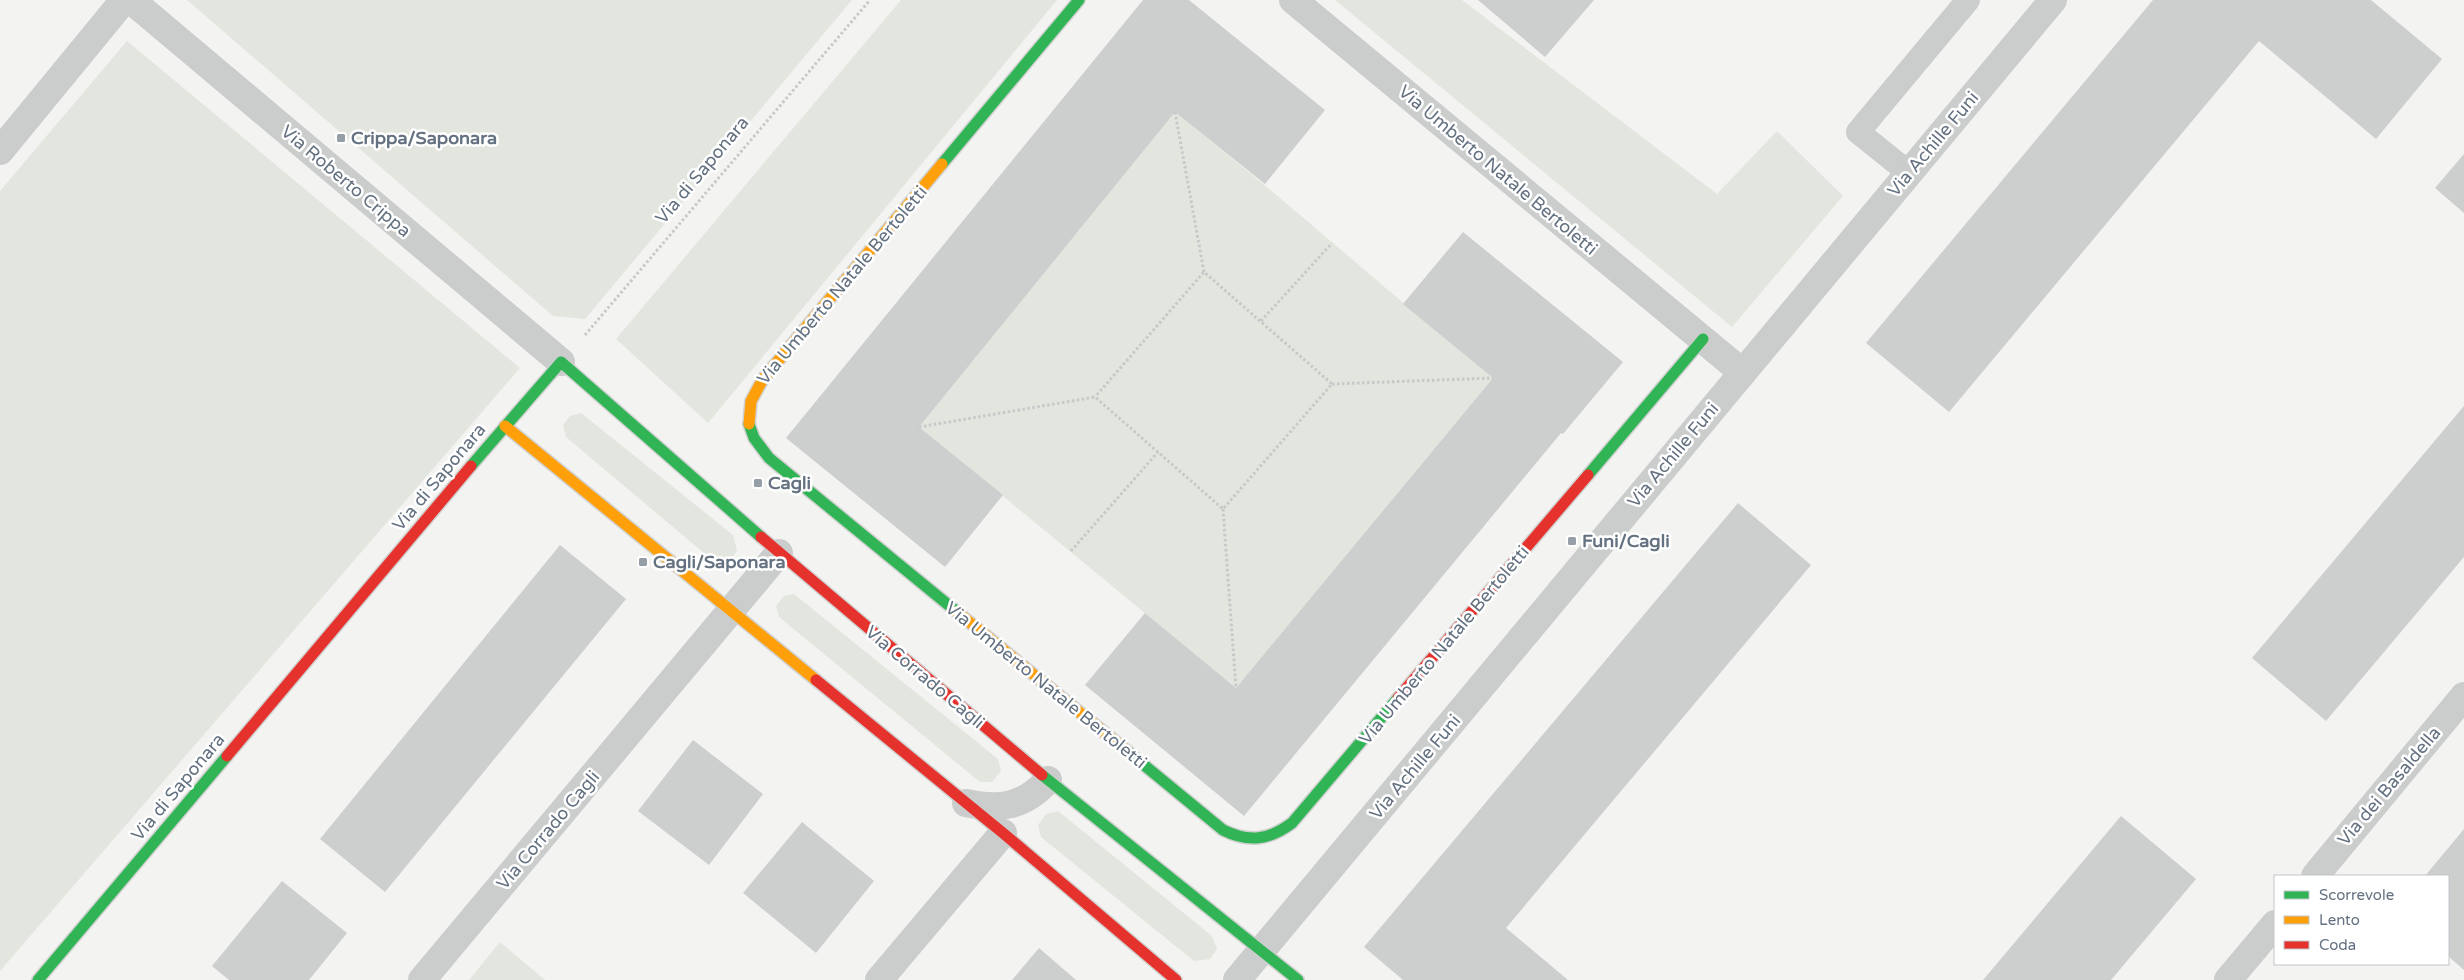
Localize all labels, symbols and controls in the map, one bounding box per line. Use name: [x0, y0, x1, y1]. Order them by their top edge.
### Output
street label: Via Umberto Natale Bertoletti: [1394, 80, 1602, 260]
street label: Via Achille Funi: [1883, 87, 1983, 201]
street label: Via di Saponara: [651, 112, 753, 228]
street label: Via Roberto Crippa: [277, 120, 415, 242]
place label: Crippa/Saponara: [351, 127, 497, 149]
marker: Crippa/Saponara: [335, 132, 347, 144]
street label: Via Umberto Natale Bertoletti: [752, 181, 932, 389]
street label: Via Achille Funi: [1623, 398, 1723, 512]
street label: Via di Saponara: [388, 419, 490, 535]
place label: Cagli: [768, 472, 811, 494]
marker: Cagli: [752, 477, 764, 489]
place label: Funi/Cagli: [1582, 530, 1670, 552]
marker: Funi/Cagli: [1566, 535, 1578, 547]
street label: Via Umberto Natale Bertoletti: [1354, 541, 1534, 749]
place label: Cagli/Saponara: [653, 551, 786, 573]
marker: Cagli/Saponara: [637, 556, 649, 568]
street label: Via Umberto Natale Bertoletti: [941, 597, 1151, 773]
street label: Via Corrado Cagli: [861, 621, 989, 733]
street label: Via Achille Funi: [1365, 710, 1465, 824]
street label: Via dei Basaldella: [2333, 722, 2445, 850]
street label: Via di Saponara: [127, 729, 229, 845]
street label: Via Corrado Cagli: [492, 766, 604, 894]
legend: [2274, 875, 2449, 965]
text: Scorrevole: [2319, 886, 2394, 904]
text: Lento: [2319, 911, 2360, 929]
text: Coda: [2319, 936, 2356, 954]

